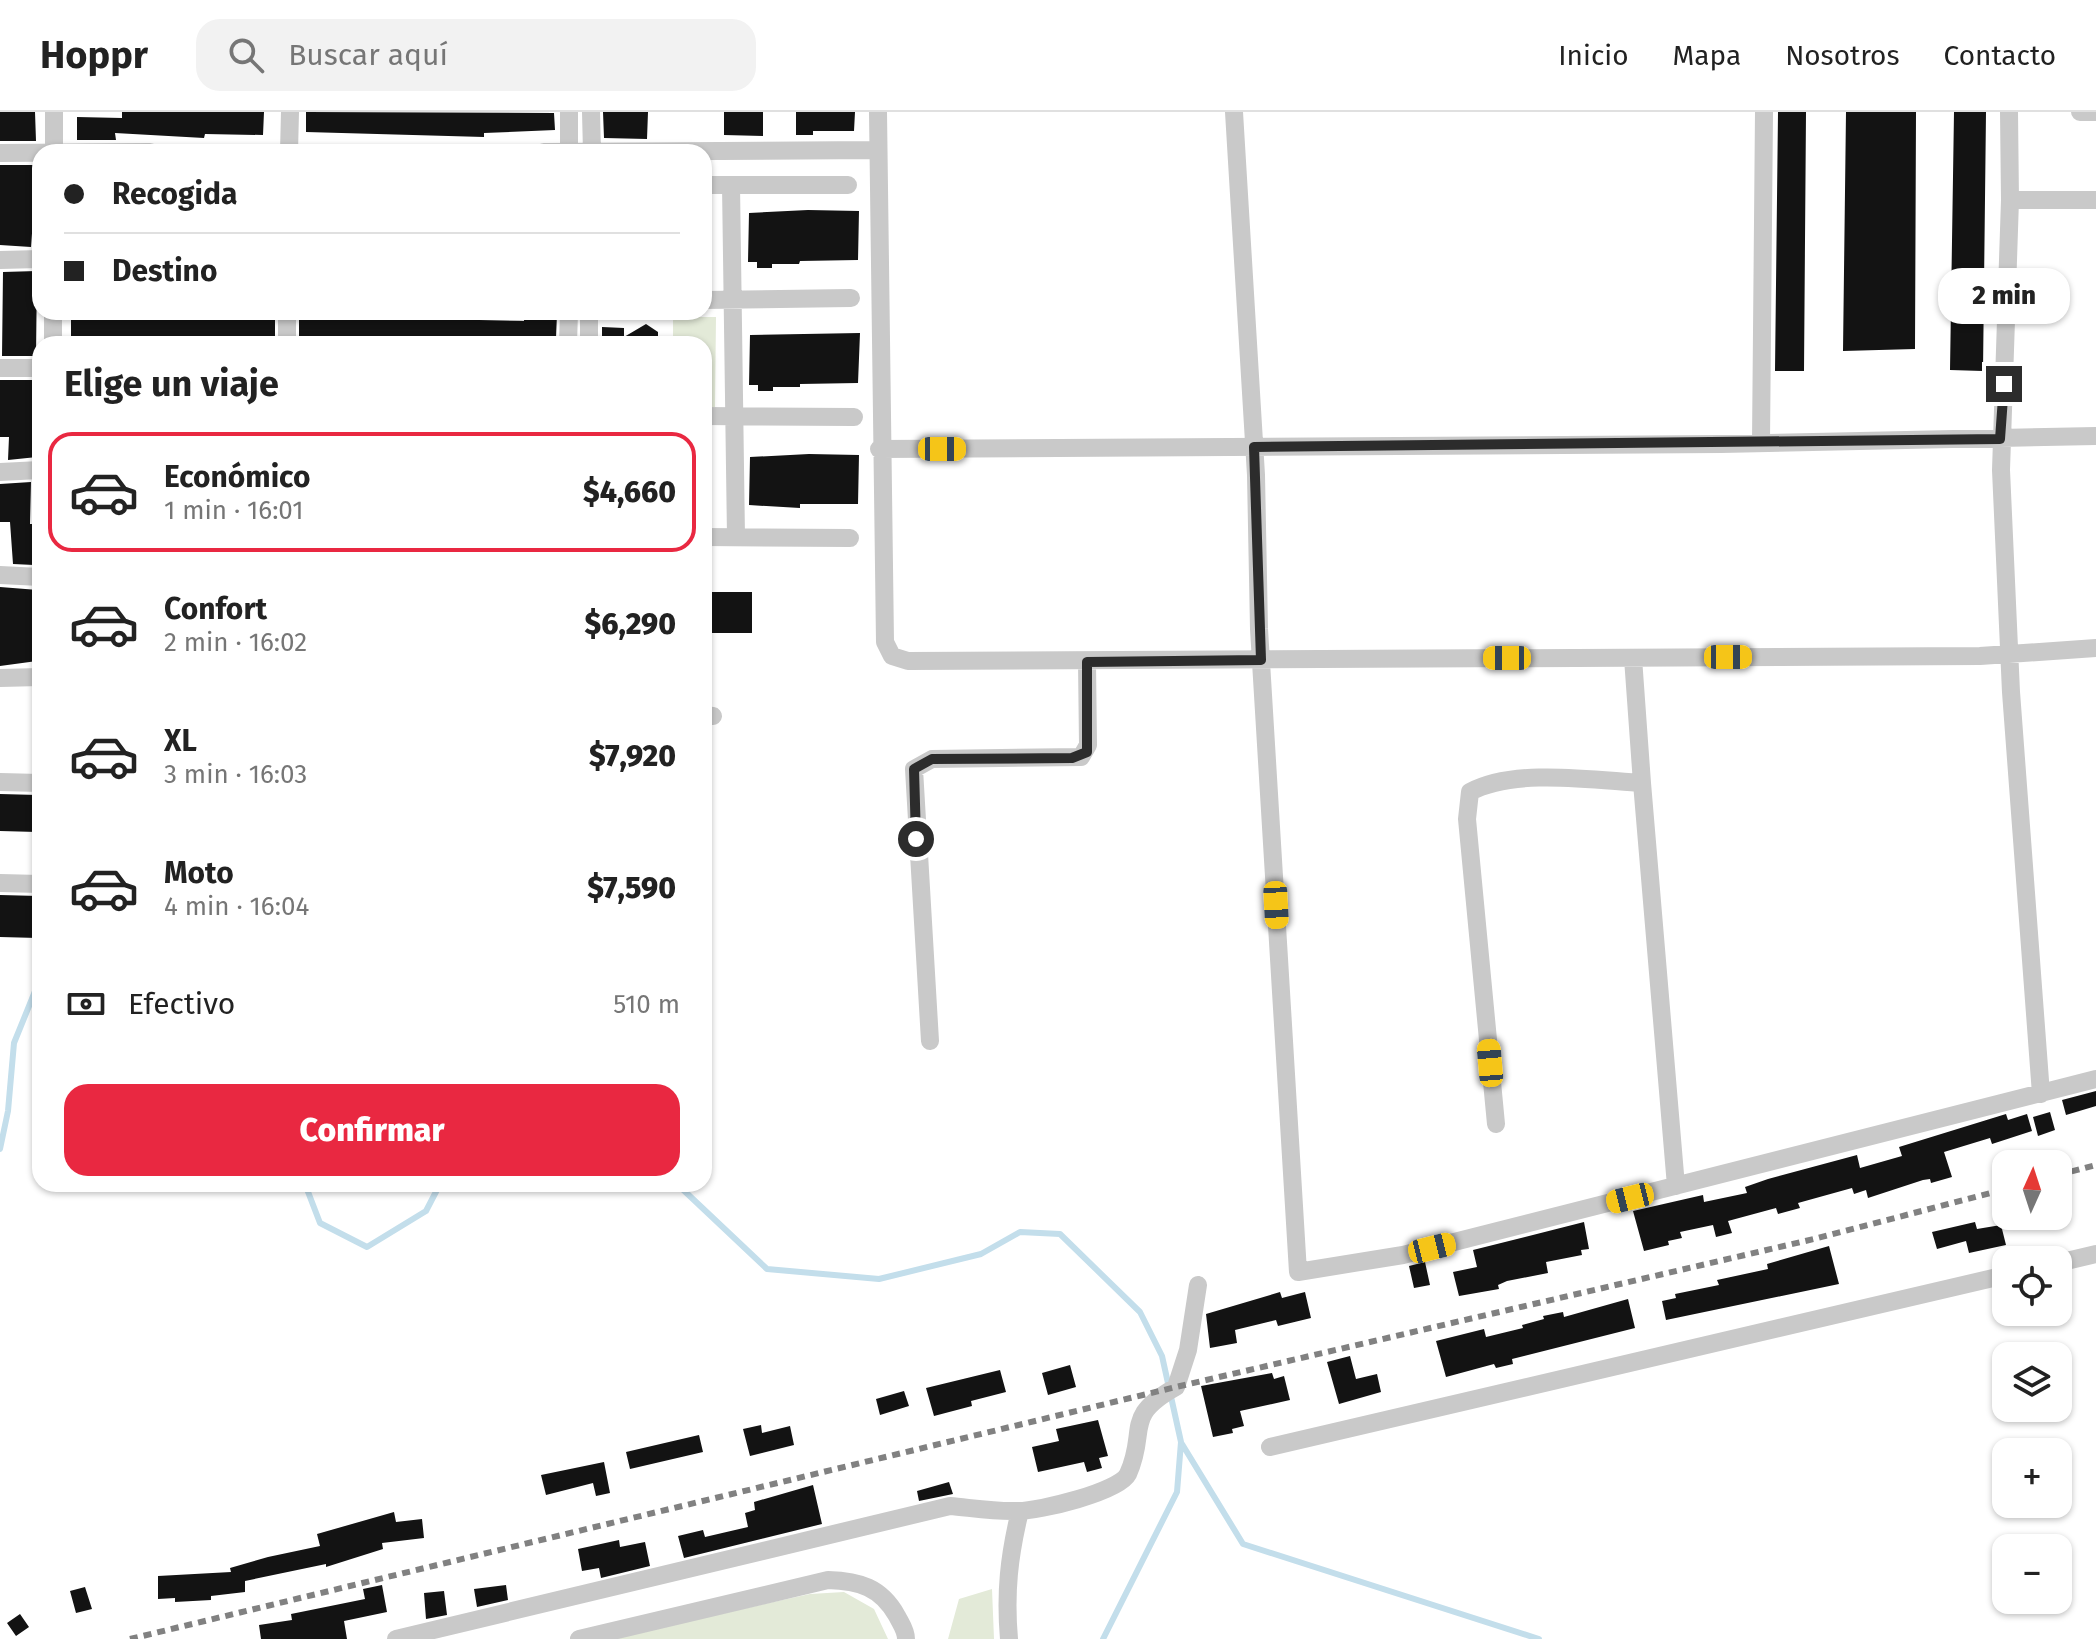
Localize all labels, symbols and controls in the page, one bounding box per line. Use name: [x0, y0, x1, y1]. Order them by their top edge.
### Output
search box: [196, 19, 756, 91]
text: Hoppr: [40, 32, 148, 78]
icon: search: [224, 33, 268, 77]
text: Buscar aquí: [288, 37, 448, 73]
text: Inicio: [1558, 39, 1629, 72]
text: Mapa: [1673, 39, 1741, 72]
text: Nosotros: [1785, 39, 1900, 72]
text: Contacto: [1944, 39, 2056, 72]
text: Recogida: [112, 176, 237, 212]
text: Destino: [112, 253, 217, 289]
callout: 2 min: [1938, 268, 2070, 324]
text: 2 min: [1972, 280, 2036, 311]
text: Elige un viaje: [64, 362, 279, 406]
route end: [1986, 366, 2022, 402]
car: [918, 437, 966, 461]
icon: car: [68, 456, 140, 528]
text: Económico: [164, 459, 310, 495]
text: $4,660: [583, 474, 676, 510]
text: 1 min · 16:01: [164, 495, 304, 526]
icon: car: [68, 588, 140, 660]
text: Confort: [164, 591, 267, 627]
text: $6,290: [585, 606, 676, 642]
text: 2 min · 16:02: [164, 627, 307, 658]
car: [1704, 645, 1752, 669]
car: [1483, 646, 1531, 670]
icon: car: [68, 720, 140, 792]
text: XL: [164, 723, 197, 759]
text: $7,920: [589, 738, 676, 774]
text: 3 min · 16:03: [164, 759, 307, 790]
route start: [898, 821, 934, 857]
icon: car: [68, 852, 140, 924]
text: Moto: [164, 855, 234, 891]
text: $7,590: [587, 870, 676, 906]
car: [1263, 880, 1289, 930]
text: 4 min · 16:04: [164, 891, 309, 922]
icon: cash: [64, 982, 108, 1026]
text: Efectivo: [128, 986, 235, 1022]
text: 510 m: [613, 989, 680, 1020]
car: [1476, 1038, 1504, 1088]
button: Confirmar: [64, 1084, 680, 1176]
north arrow: [1992, 1150, 2072, 1230]
map controls: [1992, 1150, 2072, 1614]
car: [1604, 1181, 1656, 1215]
car: [1406, 1231, 1458, 1265]
button: locate: [1992, 1246, 2072, 1326]
button: layers: [1992, 1342, 2072, 1422]
button: +: [1992, 1438, 2072, 1518]
button: −: [1992, 1534, 2072, 1614]

